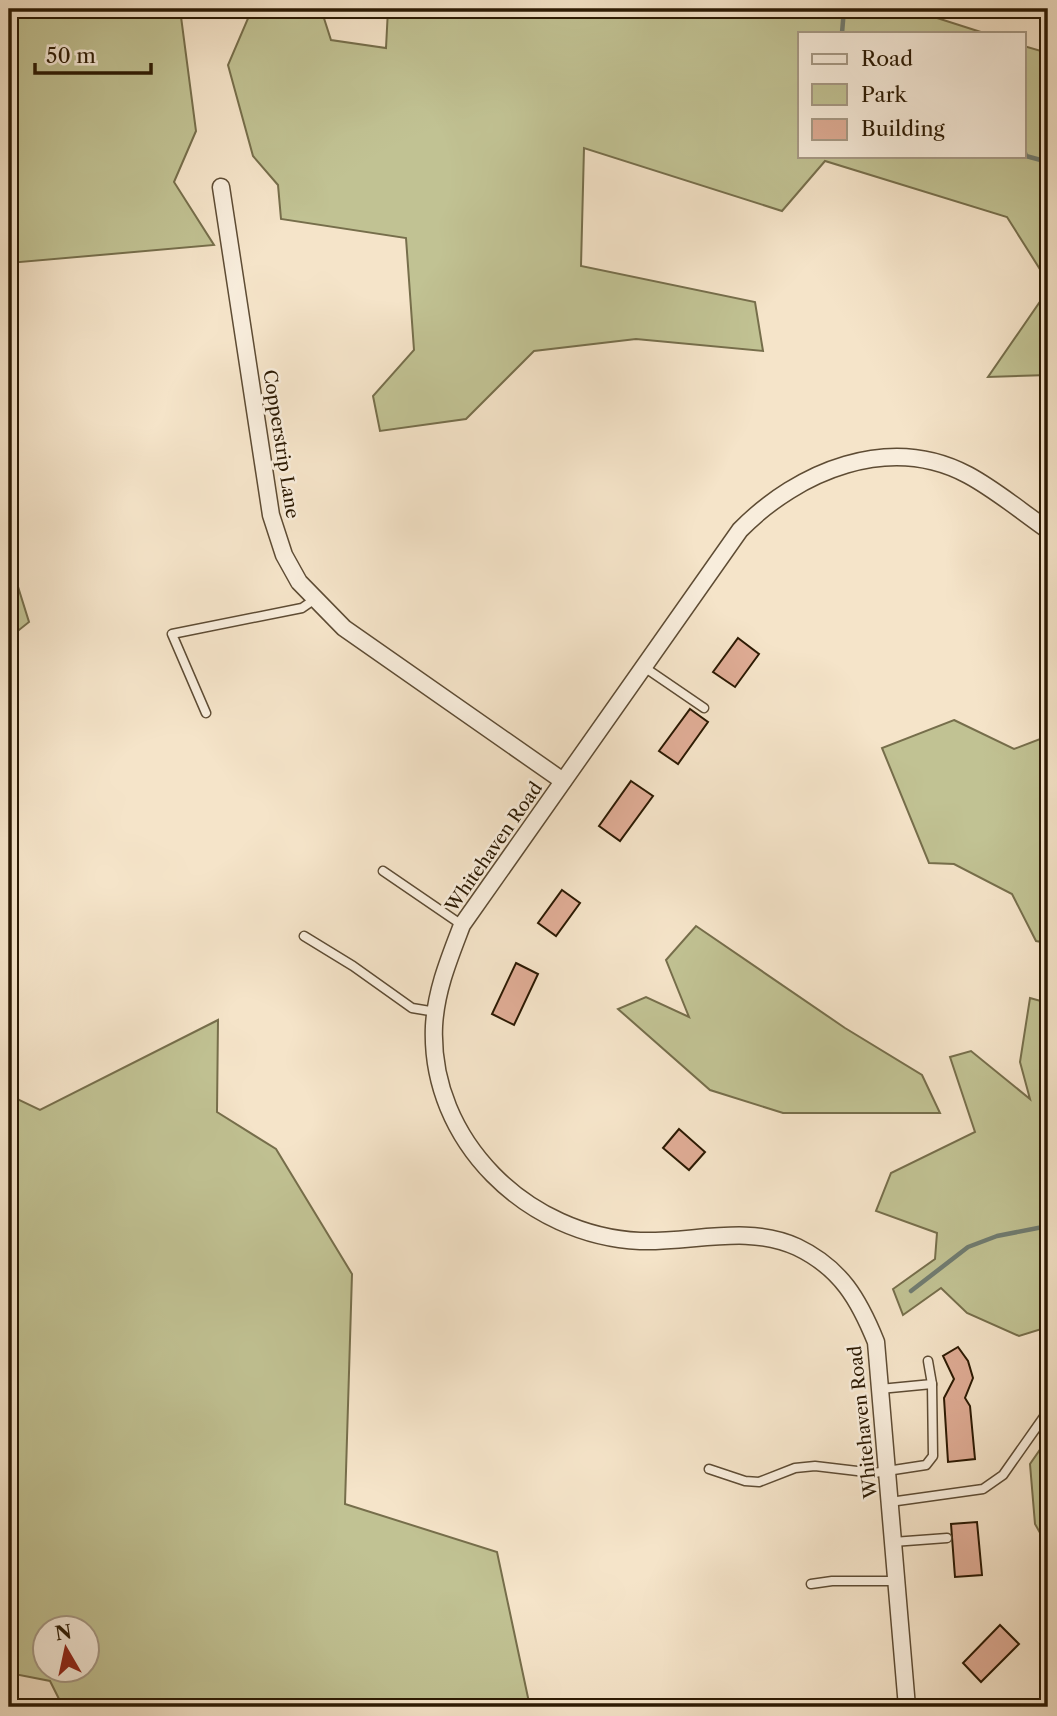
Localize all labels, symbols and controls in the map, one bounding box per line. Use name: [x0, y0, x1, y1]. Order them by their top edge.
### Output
scale bar: [35, 32, 150, 76]
legend: [798, 32, 1026, 158]
text: 50 m: [46, 43, 96, 68]
text: Road: [861, 46, 913, 71]
text: Park: [861, 82, 907, 107]
text: Building: [861, 116, 946, 141]
street label: Copperstrip Lane: [258, 368, 304, 520]
street label: Whitehaven Road: [440, 778, 547, 917]
street label: Whitehaven Road: [844, 1344, 882, 1501]
north arrow: [32, 1614, 102, 1684]
text: N: [53, 1620, 73, 1645]

